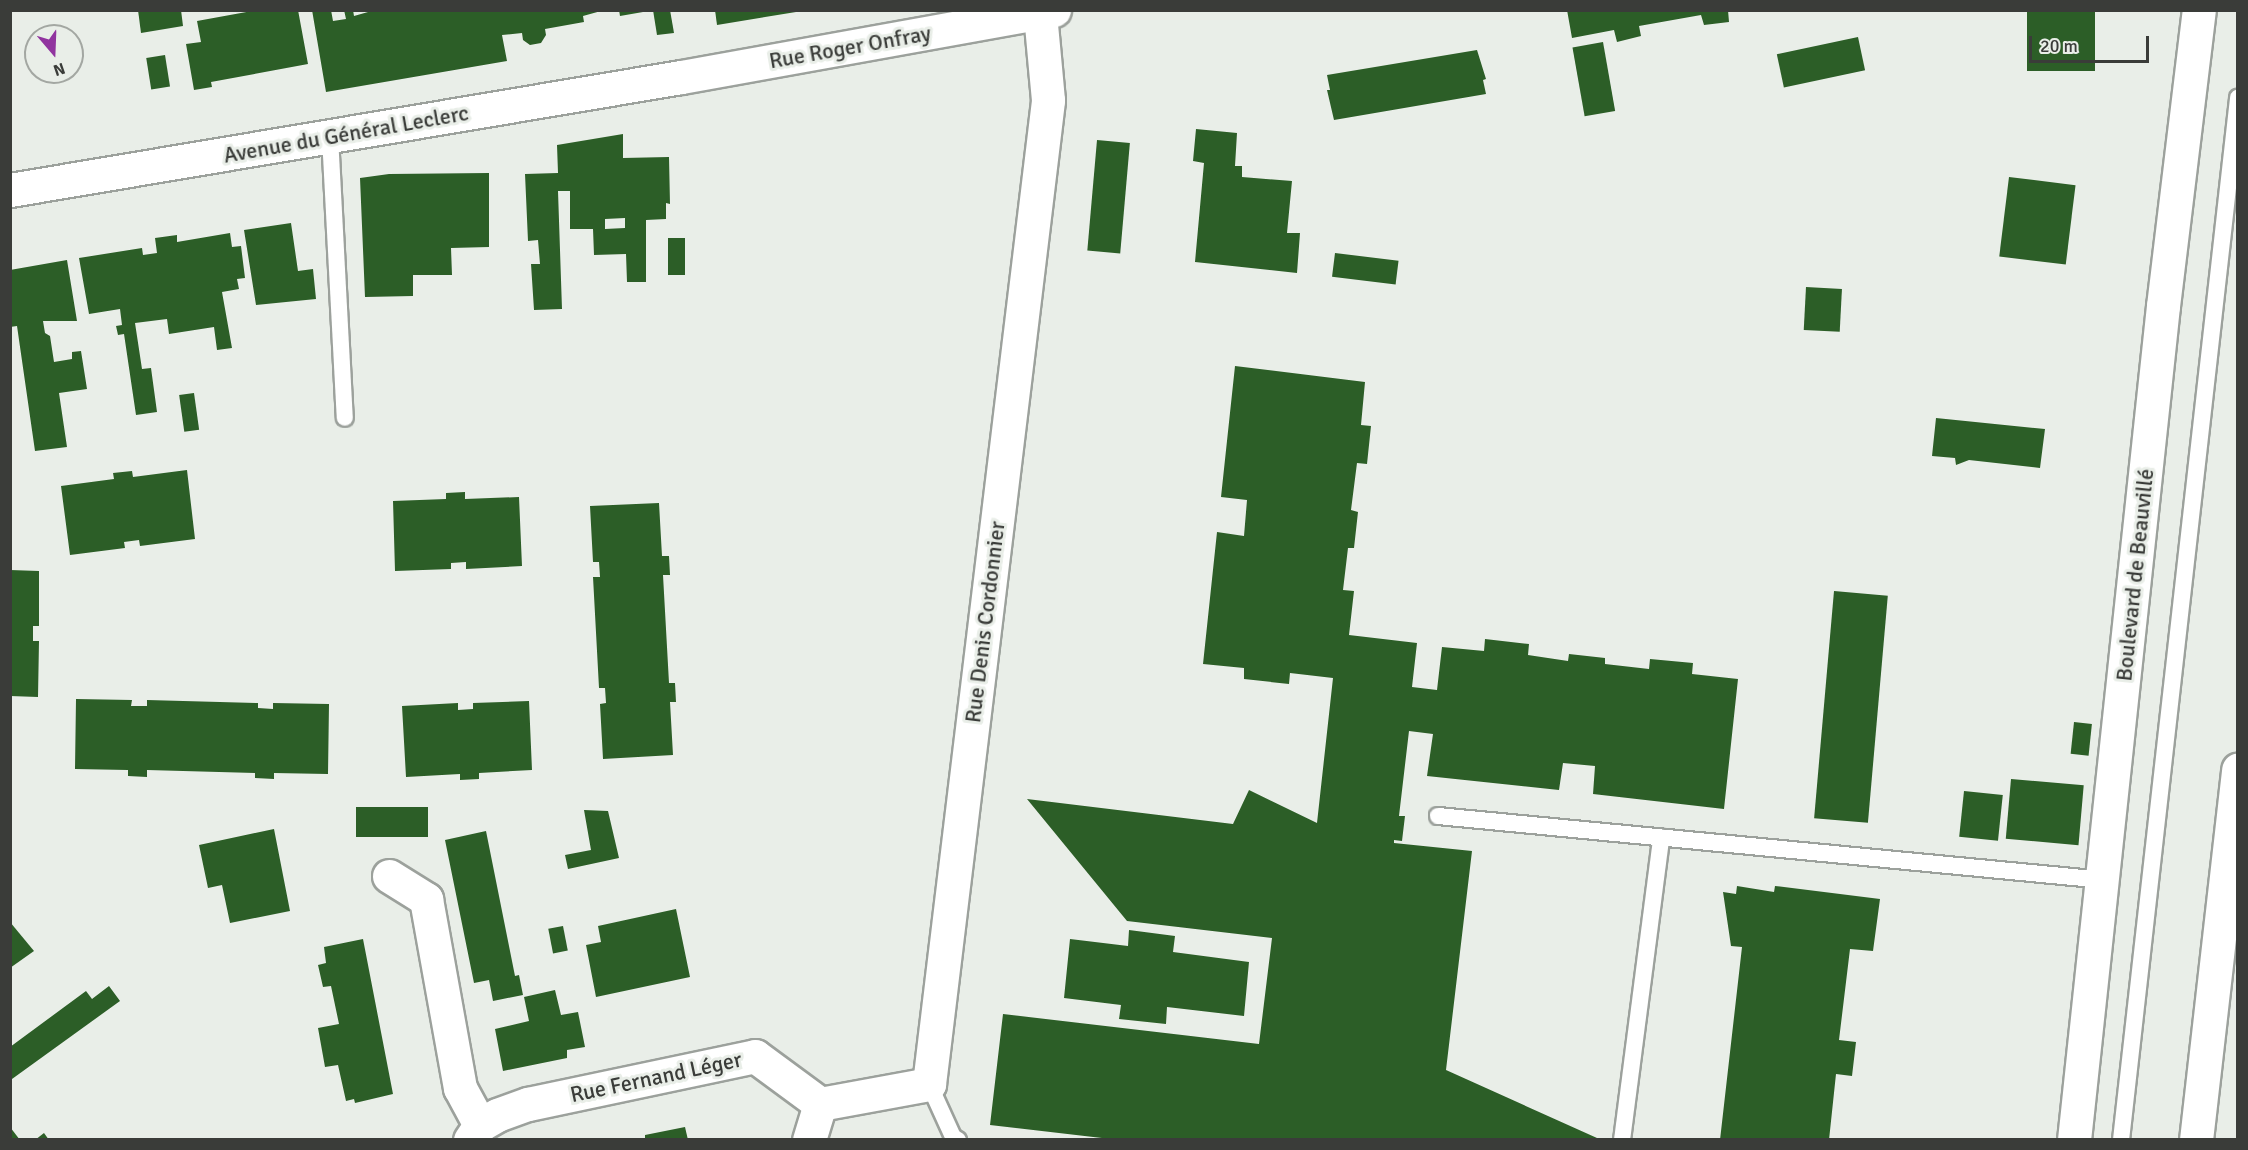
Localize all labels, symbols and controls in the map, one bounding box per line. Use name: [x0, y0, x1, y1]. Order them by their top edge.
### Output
street label: Rue Roger Onfray: [767, 20, 933, 74]
north arrow: [24, 24, 84, 84]
scale bar: [2032, 24, 2152, 62]
text: 20 m: [2040, 35, 2078, 57]
text: N: [51, 58, 68, 80]
street label: Avenue du Général Leclerc: [221, 99, 471, 169]
street label: Boulevard de Beauvillé: [2111, 467, 2159, 683]
street label: Rue Denis Cordonnier: [960, 520, 1010, 724]
street label: Rue Fernand Léger: [568, 1046, 744, 1108]

